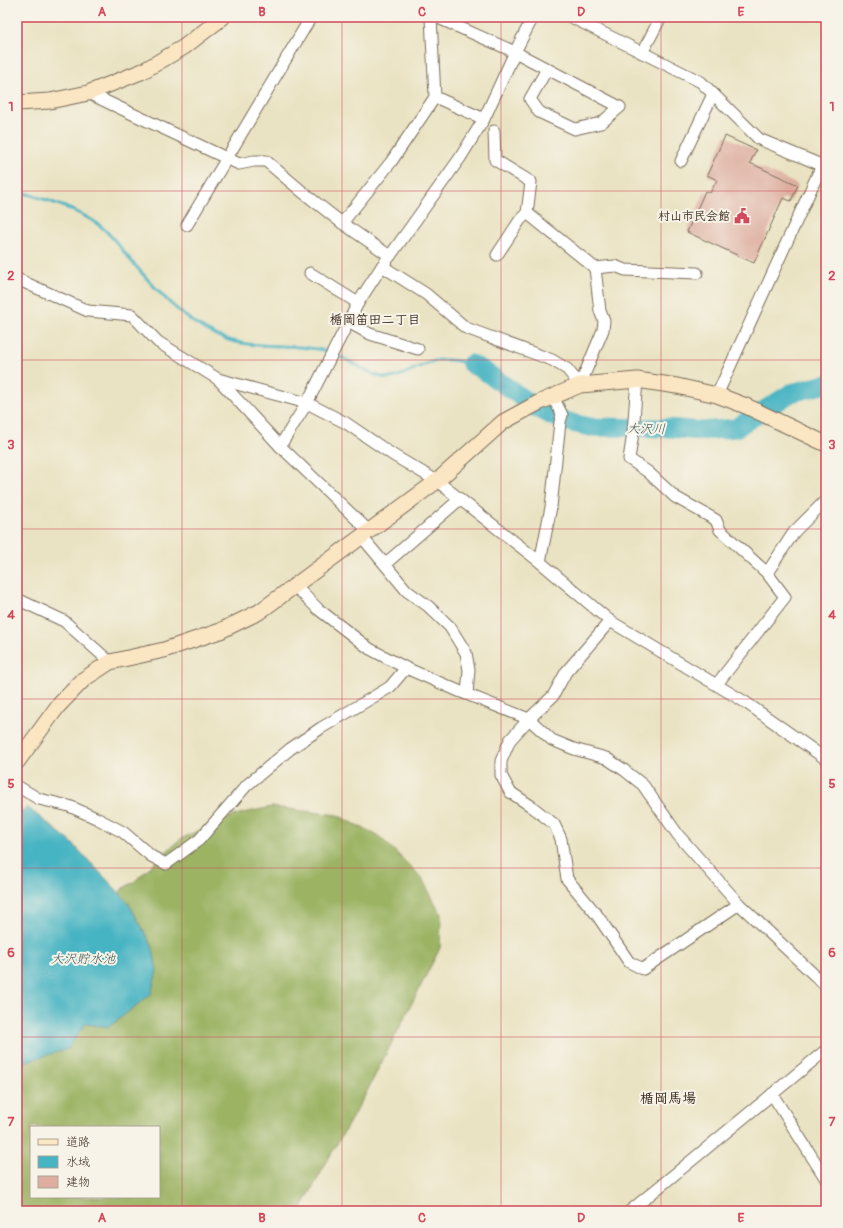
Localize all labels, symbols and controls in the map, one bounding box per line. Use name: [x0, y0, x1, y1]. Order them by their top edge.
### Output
text: A: [98, 4, 107, 20]
text: B: [258, 4, 266, 20]
text: C: [418, 4, 426, 20]
text: D: [577, 4, 585, 20]
text: E: [738, 4, 745, 20]
text: 1: [8, 99, 14, 115]
text: 1: [829, 99, 835, 115]
public building icon: 村山市民会館: [733, 207, 751, 225]
place label: 村山市民会館: [658, 209, 730, 224]
text: 2: [7, 268, 15, 284]
text: 2: [828, 268, 836, 284]
district label: 楯岡笛田二丁目: [329, 312, 421, 328]
water label: 大沢川: [626, 421, 666, 437]
text: 3: [7, 437, 15, 453]
text: 3: [828, 437, 836, 453]
text: 4: [7, 607, 15, 623]
text: 4: [828, 607, 836, 623]
text: 5: [7, 776, 15, 792]
text: 5: [828, 776, 836, 792]
text: 6: [7, 945, 15, 961]
text: 6: [828, 945, 836, 961]
water label: 大沢貯水池: [50, 951, 116, 967]
district label: 楯岡馬場: [640, 1090, 696, 1107]
text: 7: [8, 1114, 15, 1130]
text: 7: [829, 1114, 836, 1130]
legend: [30, 1126, 160, 1198]
text: 道路: [66, 1135, 90, 1150]
text: 水域: [66, 1155, 90, 1170]
text: 建物: [66, 1175, 90, 1190]
text: A: [98, 1210, 107, 1226]
text: B: [258, 1210, 266, 1226]
text: C: [418, 1210, 426, 1226]
text: D: [577, 1210, 585, 1226]
text: E: [738, 1210, 745, 1226]

